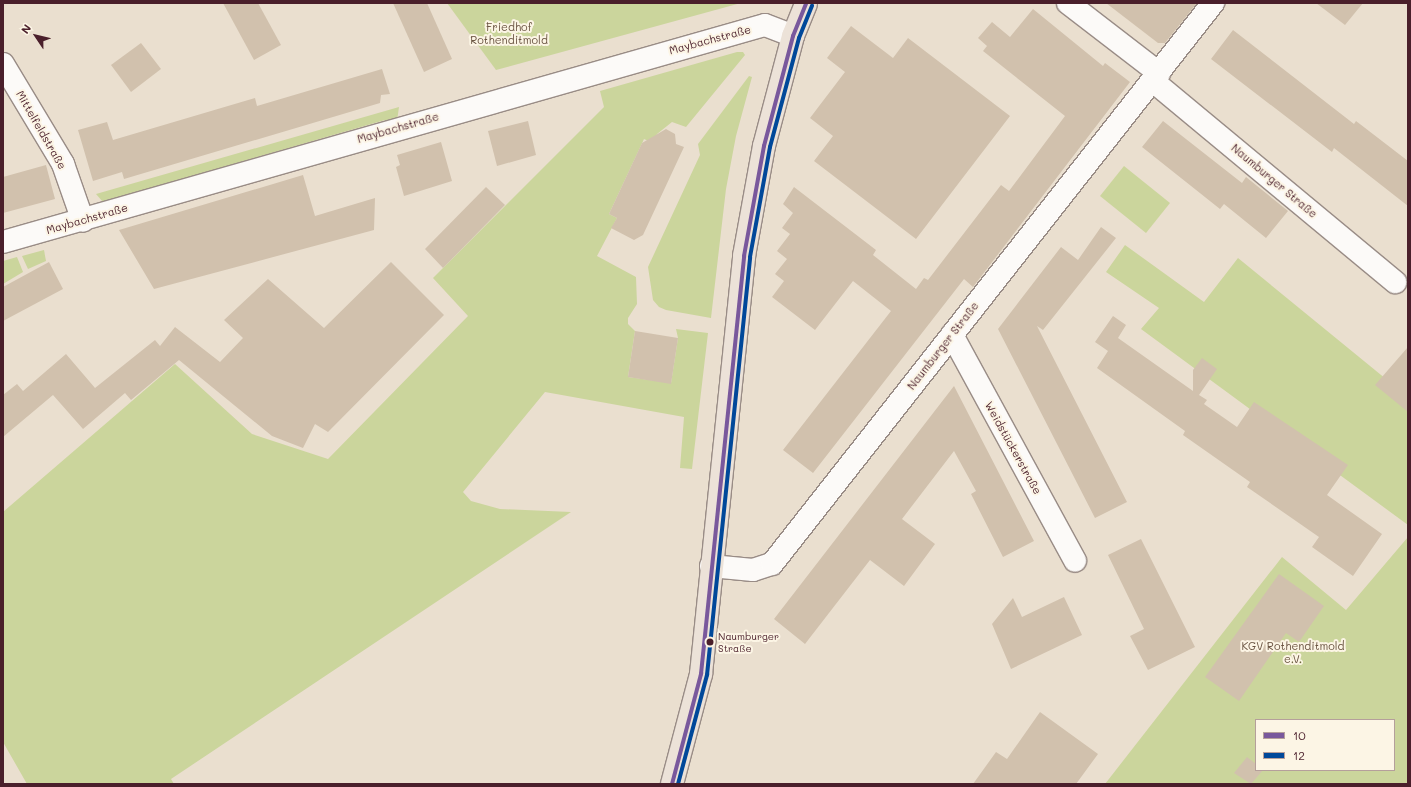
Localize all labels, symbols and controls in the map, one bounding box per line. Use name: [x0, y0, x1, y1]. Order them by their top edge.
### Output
north arrow: [16, 16, 56, 56]
text: N: [17, 21, 34, 37]
park label: Friedhof Rothenditmold: [470, 21, 548, 47]
street label: Maybachstraße: [668, 23, 752, 57]
street label: Mittelfeldstraße: [13, 88, 69, 172]
street label: Maybachstraße: [356, 110, 440, 146]
street label: Naumburger Straße: [1228, 141, 1320, 221]
street label: Maybachstraße: [45, 201, 129, 237]
street label: Naumburger Straße: [905, 299, 981, 393]
street label: Weidstückerstraße: [982, 399, 1044, 497]
place label: Naumburger Straße: [718, 630, 779, 654]
marker: Naumburger Straße: [705, 637, 715, 647]
park label: KGV Rothenditmold e.V.: [1241, 640, 1345, 666]
legend: [1255, 719, 1395, 771]
text: 10: [1293, 727, 1306, 743]
text: 12: [1293, 747, 1305, 763]

